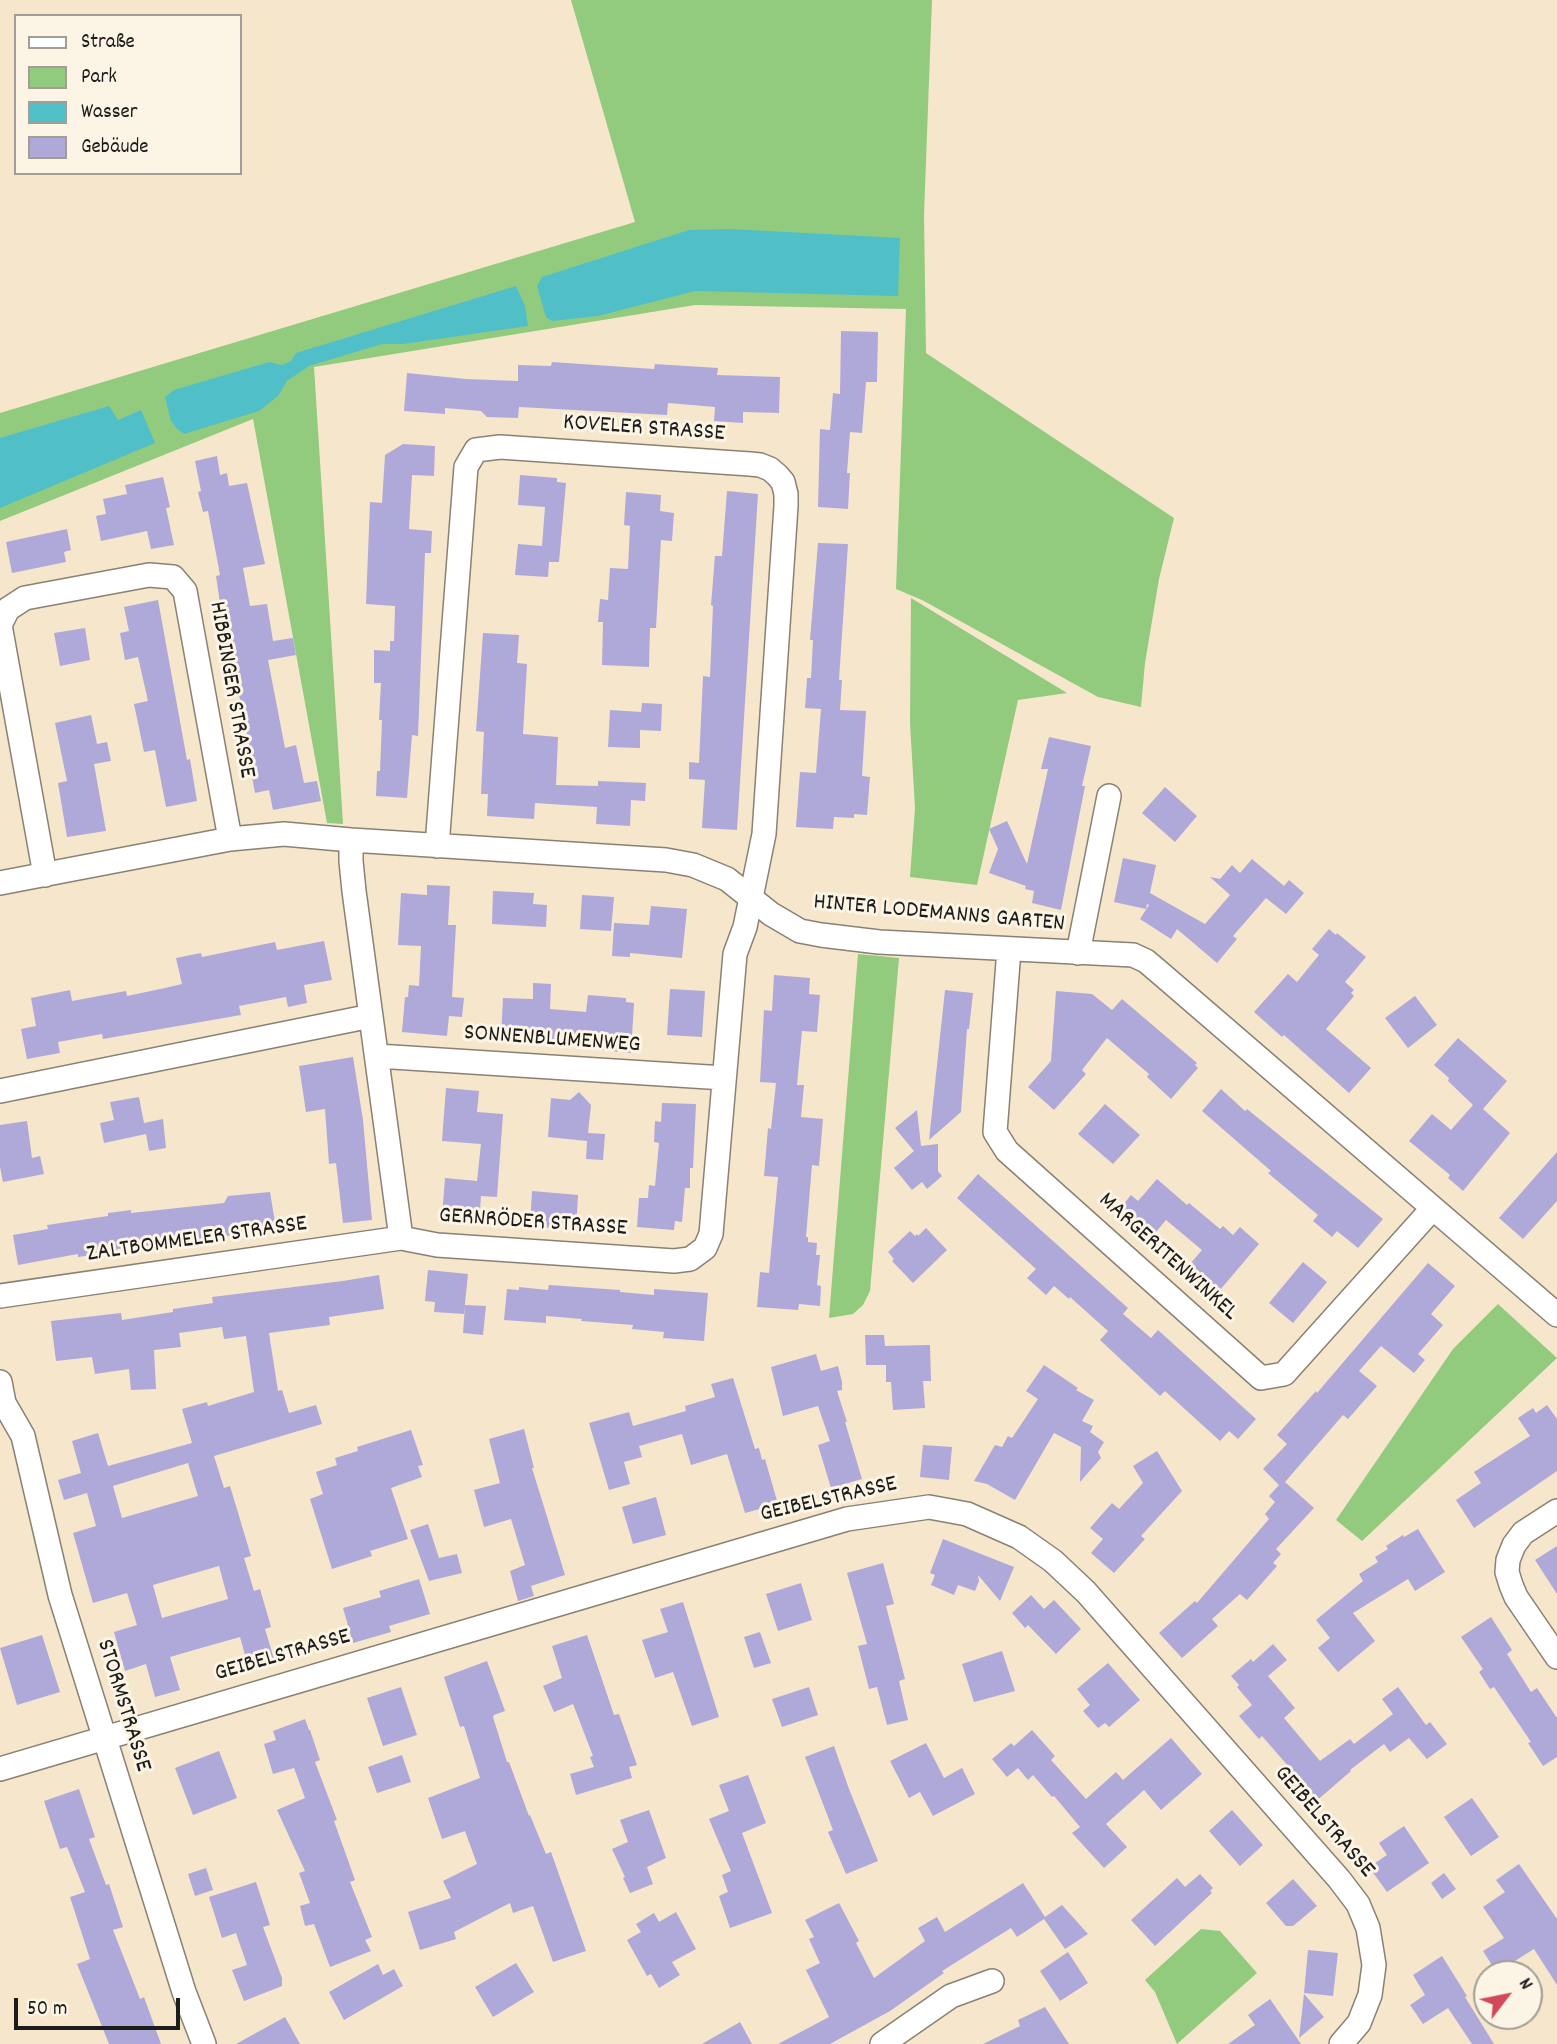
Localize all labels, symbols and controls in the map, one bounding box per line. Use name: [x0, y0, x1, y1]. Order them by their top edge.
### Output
legend: [14, 14, 242, 175]
text: Straße: [81, 28, 135, 58]
text: Park: [81, 63, 117, 93]
text: Wasser: [81, 98, 138, 128]
text: Gebäude: [81, 133, 149, 163]
street label: KOVELER STRASSE: [562, 410, 726, 450]
street label: HIBBINGER STRASSE: [200, 599, 260, 781]
street label: HINTER LODEMANNS GARTEN: [812, 890, 1066, 940]
street label: SONNENBLUMENWEG: [463, 1020, 641, 1062]
street label: MARGERITENWINKEL: [1091, 1188, 1243, 1328]
street label: GERNRÖDER STRASSE: [438, 1203, 628, 1245]
street label: ZALTBOMMELER STRASSE: [85, 1211, 309, 1271]
street label: GEIBELSTRASSE: [758, 1471, 900, 1531]
street label: GEIBELSTRASSE: [212, 1624, 354, 1690]
street label: STORMSTRASSE: [88, 1636, 156, 1776]
street label: GEIBELSTRASSE: [1266, 1761, 1380, 1885]
north arrow: [1473, 1960, 1543, 2030]
text: N: [1511, 1974, 1538, 1996]
scale bar: [18, 1984, 184, 2028]
text: 50 m: [27, 1995, 67, 2025]

